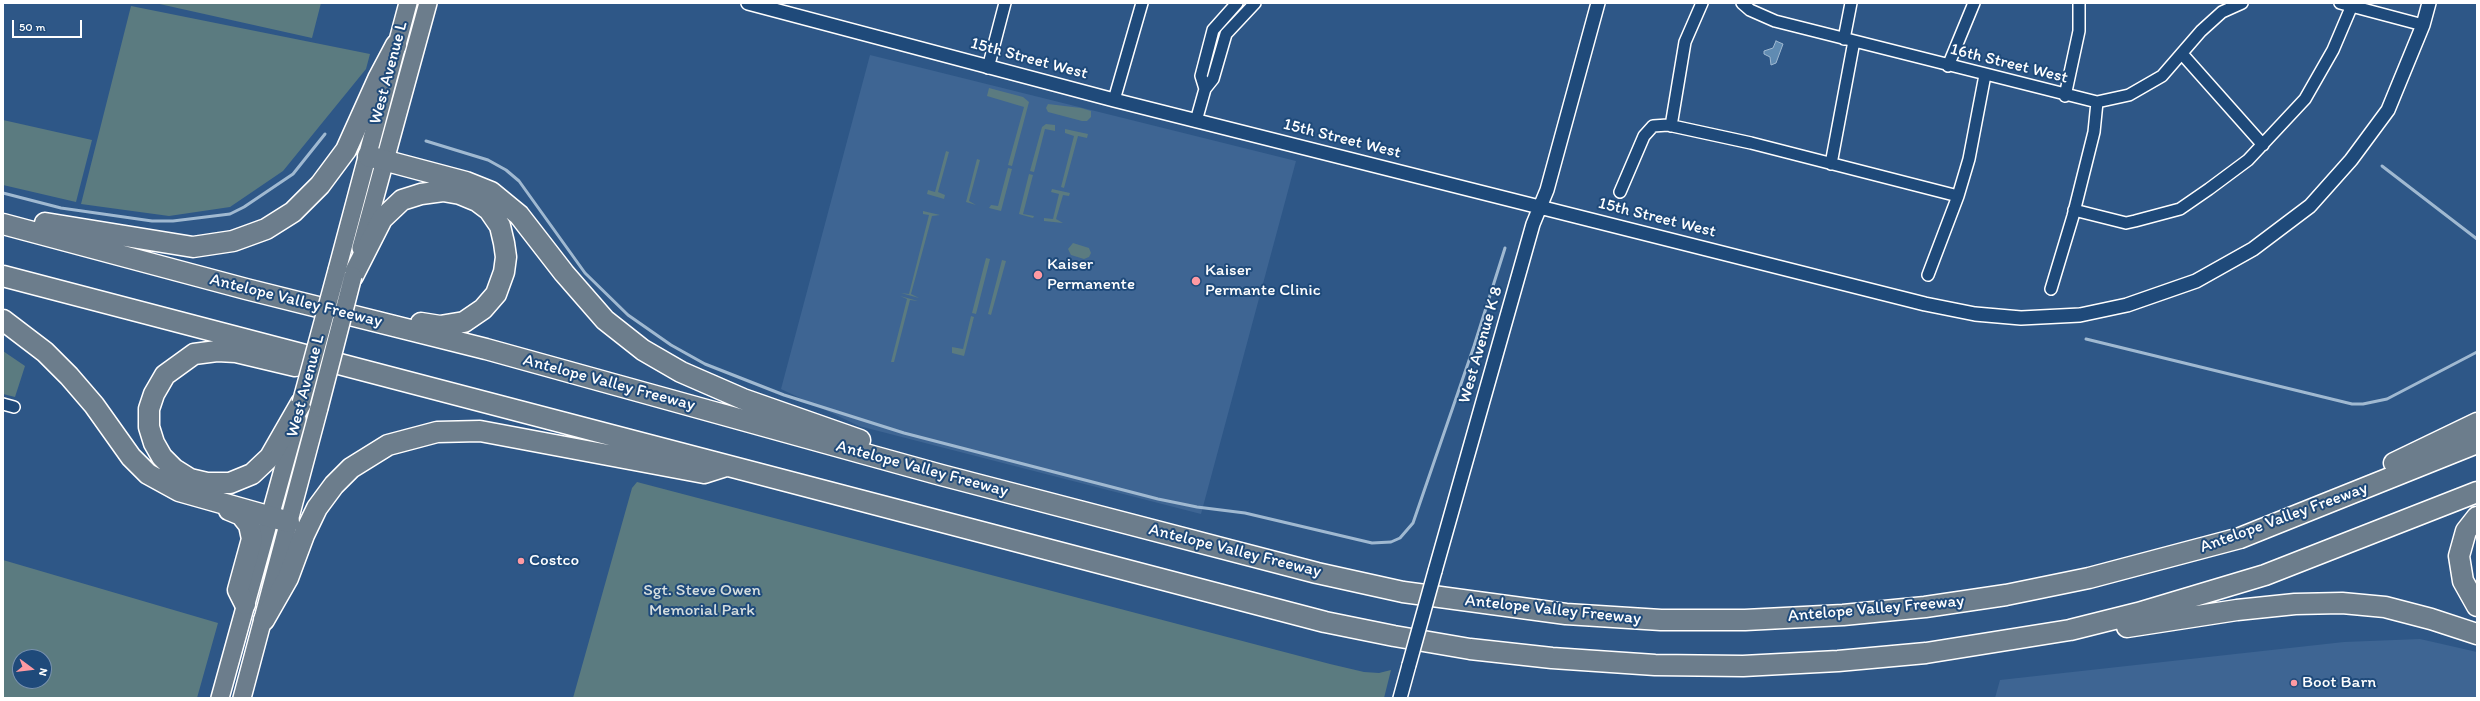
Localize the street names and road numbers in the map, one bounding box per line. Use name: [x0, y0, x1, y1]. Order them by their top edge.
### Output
street label: West Avenue L: [366, 19, 412, 127]
street label: 15th Street West: [968, 34, 1090, 84]
street label: 16th Street West: [1948, 40, 2070, 88]
street label: 15th Street West: [1281, 115, 1403, 163]
street label: 15th Street West: [1596, 194, 1718, 242]
street label: Antelope Valley Freeway: [208, 270, 384, 332]
street label: West Avenue K 8: [1455, 284, 1507, 406]
street label: West Avenue L: [283, 332, 329, 440]
street label: Antelope Valley Freeway: [521, 350, 697, 416]
street label: Antelope Valley Freeway: [834, 436, 1010, 502]
street label: Antelope Valley Freeway: [2197, 478, 2371, 558]
street label: Antelope Valley Freeway: [1147, 520, 1323, 582]
street label: Antelope Valley Freeway: [1464, 591, 1642, 629]
street label: Antelope Valley Freeway: [1787, 591, 1965, 627]

